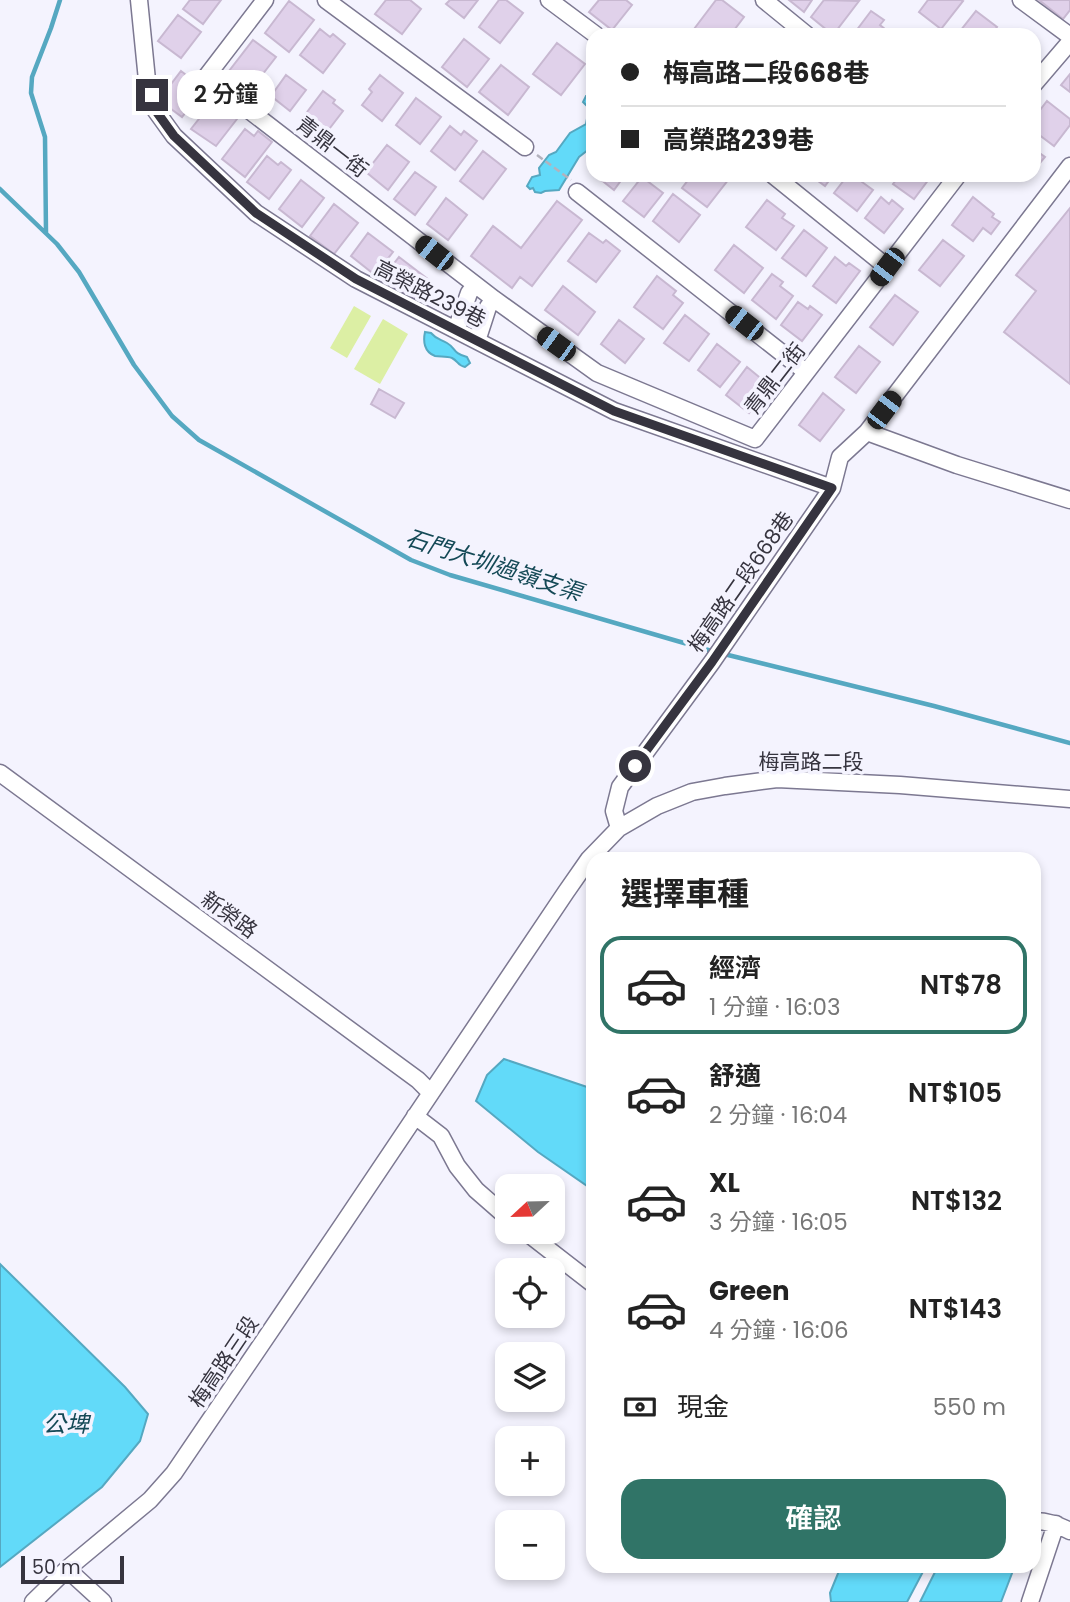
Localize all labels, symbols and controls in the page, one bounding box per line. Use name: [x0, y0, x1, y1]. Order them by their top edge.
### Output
text: 梅高路二段668巷: [663, 55, 869, 91]
callout: 2 分鐘: [176, 70, 274, 119]
text: 2 分鐘: [194, 78, 258, 110]
route end: [136, 79, 168, 111]
street label: 青鼎一街: [290, 109, 374, 184]
text: 高榮路239巷: [663, 122, 814, 158]
car: [411, 232, 458, 274]
car: [866, 244, 909, 290]
street label: 高榮路239巷: [369, 253, 491, 334]
car: [721, 302, 768, 344]
car: [533, 323, 580, 365]
street label: 青鼎二街: [737, 337, 812, 421]
car: [863, 387, 906, 433]
street label: 梅高路二段668巷: [681, 505, 800, 658]
water label: 石門大圳過嶺支渠: [402, 521, 589, 610]
street label: 梅高路二段: [759, 747, 864, 776]
route start: [619, 750, 651, 782]
text: 選擇車種: [621, 871, 749, 916]
street label: 新榮路: [195, 884, 263, 945]
text: 經濟: [709, 950, 761, 986]
icon: car: [625, 954, 688, 1017]
text: NT$78: [920, 967, 1002, 1003]
text: 1 分鐘 · 16:03: [709, 991, 841, 1023]
text: 舒適: [709, 1058, 761, 1094]
icon: car: [625, 1062, 688, 1125]
text: NT$105: [908, 1075, 1002, 1111]
text: 2 分鐘 · 16:04: [709, 1099, 847, 1131]
text: XL: [709, 1165, 740, 1201]
icon: car: [625, 1170, 688, 1233]
north arrow: [495, 1174, 565, 1244]
map controls: [495, 1174, 565, 1580]
text: NT$132: [911, 1183, 1002, 1219]
text: 3 分鐘 · 16:05: [709, 1206, 848, 1238]
button: locate: [495, 1258, 565, 1328]
text: Green: [709, 1273, 790, 1309]
icon: car: [625, 1278, 688, 1341]
text: NT$143: [909, 1291, 1002, 1327]
street label: 梅高路三段: [182, 1310, 265, 1413]
text: 4 分鐘 · 16:06: [709, 1314, 849, 1346]
button: layers: [495, 1342, 565, 1412]
icon: cash: [621, 1388, 659, 1426]
text: 現金: [677, 1389, 729, 1425]
text: 550 m: [933, 1391, 1006, 1423]
water label: 公埤: [43, 1408, 92, 1440]
button: +: [495, 1426, 565, 1496]
button: 確認: [621, 1479, 1006, 1559]
button: −: [495, 1510, 565, 1580]
scale bar: [21, 1553, 124, 1585]
text: 50 m: [32, 1554, 81, 1581]

